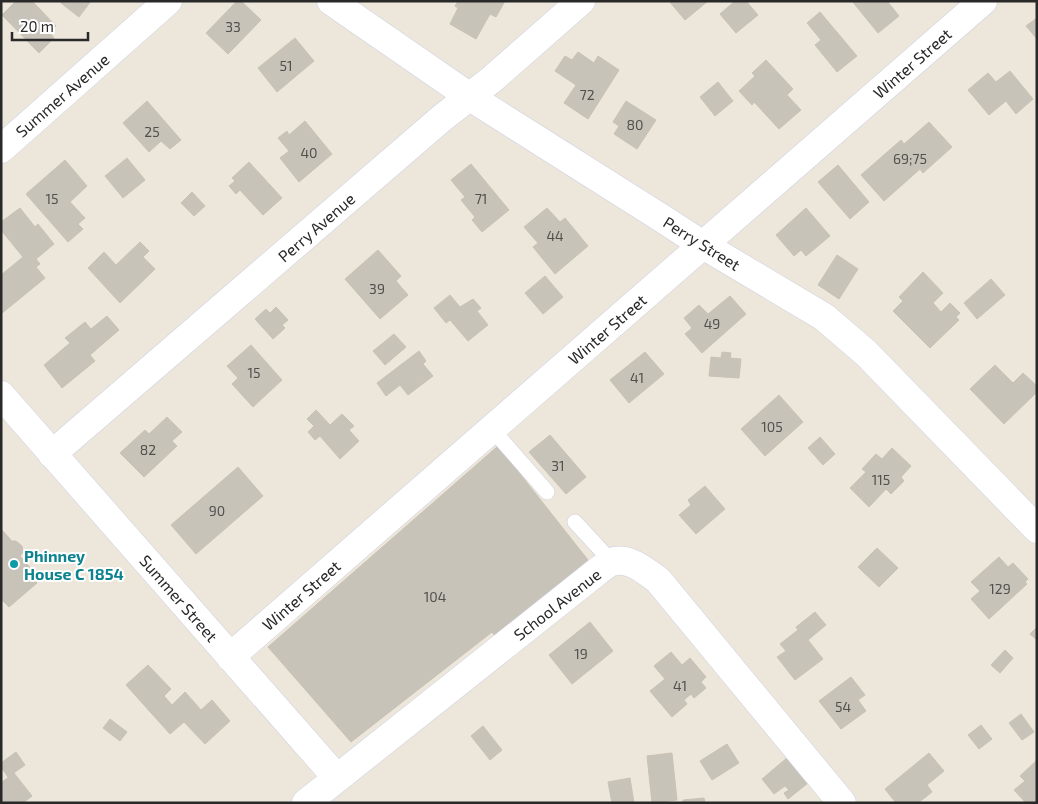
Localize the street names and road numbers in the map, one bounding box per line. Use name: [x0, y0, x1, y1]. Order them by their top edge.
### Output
street label: Winter Street: [869, 24, 955, 102]
street label: Summer Avenue: [11, 49, 113, 141]
street label: Perry Avenue: [274, 188, 358, 266]
street label: Perry Street: [660, 212, 744, 274]
street label: Winter Street: [564, 290, 650, 368]
street label: Summer Street: [136, 551, 222, 645]
street label: Winter Street: [258, 556, 344, 634]
street label: School Avenue: [510, 564, 604, 644]

